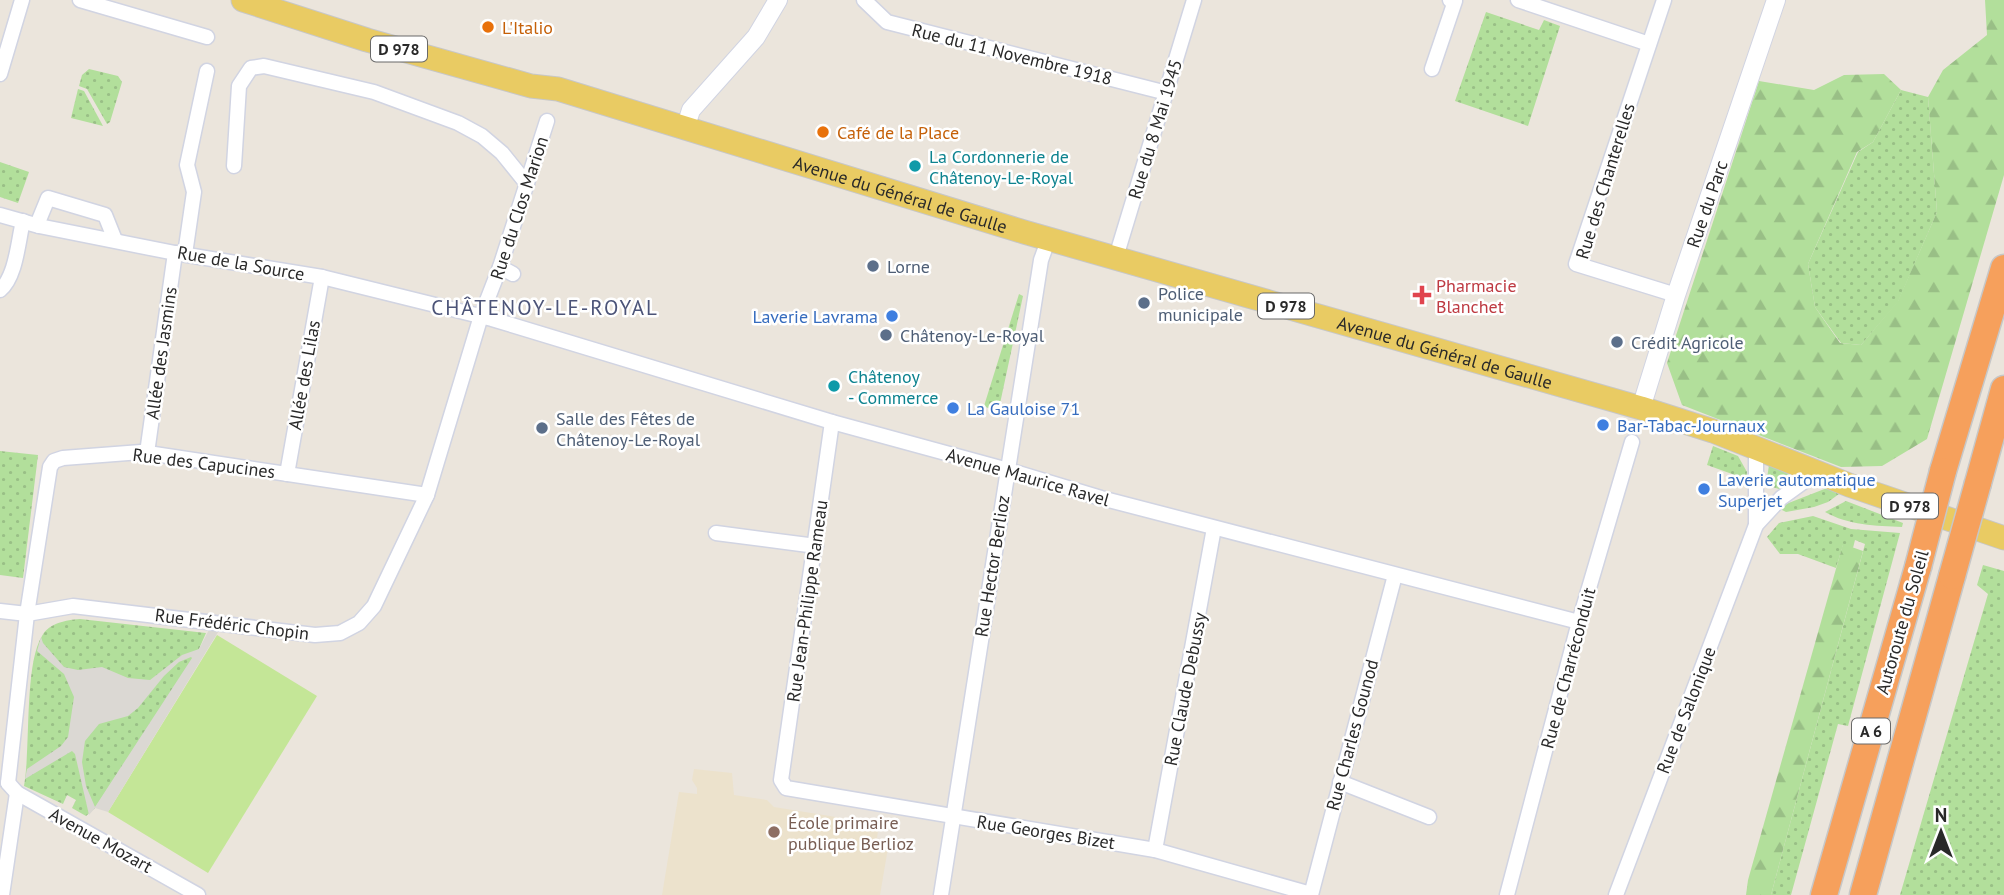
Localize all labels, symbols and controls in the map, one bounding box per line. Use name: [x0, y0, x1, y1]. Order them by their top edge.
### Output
place label: L'Italio: [502, 16, 553, 39]
street label: Rue du 11 Novembre 1918: [909, 18, 1115, 90]
marker: L'Italio: [480, 19, 496, 35]
road number: D 978: [371, 36, 427, 61]
street label: Rue du 8 Mai 1945: [1123, 56, 1187, 202]
street label: Rue des Chanterelles: [1570, 100, 1640, 262]
place label: Café de la Place: [837, 121, 959, 144]
marker: Café de la Place: [815, 124, 831, 140]
street label: Rue du Clos Marion: [485, 133, 553, 283]
place label: La Cordonnerie de Châtenoy-Le-Royal: [929, 145, 1074, 189]
street label: Avenue du Général de Gaulle: [791, 150, 1010, 238]
street label: Rue du Parc: [1681, 157, 1733, 251]
marker: La Cordonnerie de Châtenoy-Le-Royal: [907, 158, 923, 174]
street label: Rue de la Source: [176, 241, 306, 285]
place label: Lorne: [887, 255, 930, 278]
marker: Lorne: [865, 258, 881, 274]
place label: Pharmacie Blanchet: [1436, 274, 1517, 318]
place label: Police municipale: [1158, 282, 1243, 326]
street label: Allée des Jasmins: [140, 285, 182, 421]
marker: Pharmacie Blanchet: [1414, 287, 1430, 303]
district label: CHÂTENOY-LE-ROYAL: [431, 294, 659, 321]
road number: D 978: [1258, 294, 1314, 318]
marker: Police municipale: [1136, 295, 1152, 311]
place label: Laverie Lavrama: [752, 305, 878, 328]
marker: Laverie Lavrama: [884, 308, 900, 324]
street label: Avenue du Général de Gaulle: [1335, 310, 1555, 394]
street label: Allée des Lilas: [283, 318, 325, 432]
place label: Châtenoy-Le-Royal: [900, 324, 1045, 347]
marker: Châtenoy-Le-Royal: [878, 327, 894, 343]
place label: Crédit Agricole: [1631, 331, 1744, 354]
marker: Crédit Agricole: [1609, 334, 1625, 350]
place label: Châtenoy - Commerce: [848, 365, 939, 409]
marker: Châtenoy - Commerce: [826, 378, 842, 394]
place label: La Gauloise 71: [967, 397, 1080, 420]
marker: La Gauloise 71: [945, 400, 961, 416]
place label: Salle des Fêtes de Châtenoy-Le-Royal: [556, 407, 701, 451]
place label: Bar-Tabac-Journaux: [1617, 414, 1765, 437]
marker: Bar-Tabac-Journaux: [1595, 417, 1611, 433]
marker: Salle des Fêtes de Châtenoy-Le-Royal: [534, 420, 550, 436]
street label: Rue des Capucines: [132, 443, 276, 483]
street label: Avenue Maurice Ravel: [944, 443, 1113, 512]
place label: Laverie automatique Superjet: [1718, 468, 1876, 512]
marker: Laverie automatique Superjet: [1696, 481, 1712, 497]
street label: Rue Hector Berlioz: [969, 494, 1015, 638]
road number: D 978: [1882, 494, 1938, 519]
street label: Rue Jean-Philippe Rameau: [781, 498, 833, 704]
street label: Autoroute du Soleil: [1870, 547, 1934, 697]
street label: Rue de Charréconduit: [1535, 585, 1601, 751]
street label: Rue Frédéric Chopin: [154, 603, 310, 645]
street label: Rue Claude Debussy: [1159, 610, 1211, 768]
street label: Rue de Salonique: [1651, 643, 1721, 777]
street label: Rue Charles Gounod: [1321, 657, 1383, 813]
road number: A 6: [1852, 718, 1890, 744]
north arrow: [1906, 797, 1976, 867]
street label: Avenue Mozart: [45, 802, 157, 878]
text: N: [1935, 803, 1947, 827]
street label: Rue Georges Bizet: [975, 810, 1117, 854]
place label: École primaire publique Berlioz: [788, 811, 914, 855]
marker: École primaire publique Berlioz: [766, 824, 782, 840]

